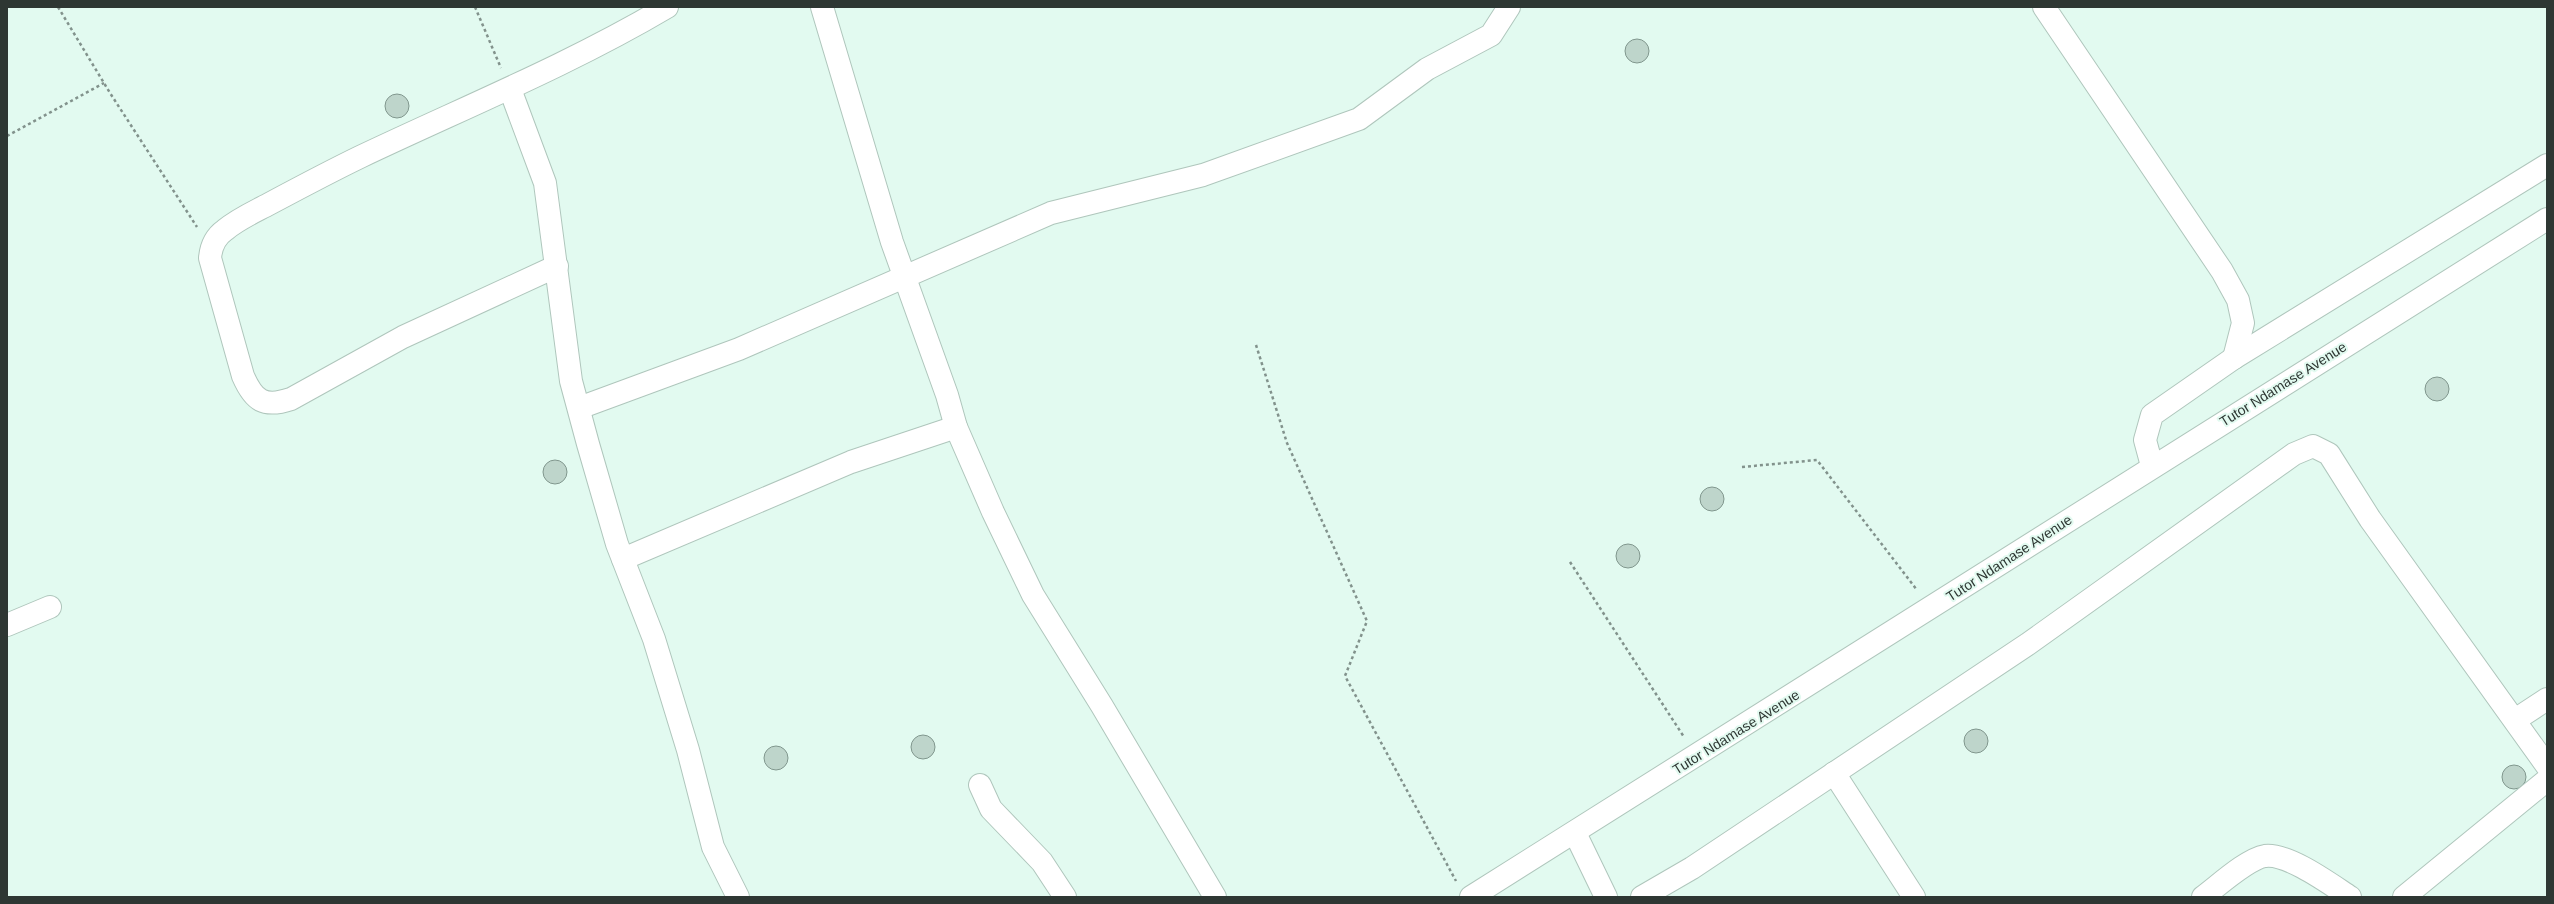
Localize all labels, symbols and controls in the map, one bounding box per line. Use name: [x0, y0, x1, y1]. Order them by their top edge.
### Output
street label: Tutor Ndamase Avenue: [2217, 338, 2349, 430]
street label: Tutor Ndamase Avenue: [1943, 511, 2075, 605]
street label: Tutor Ndamase Avenue: [1670, 686, 1802, 778]

